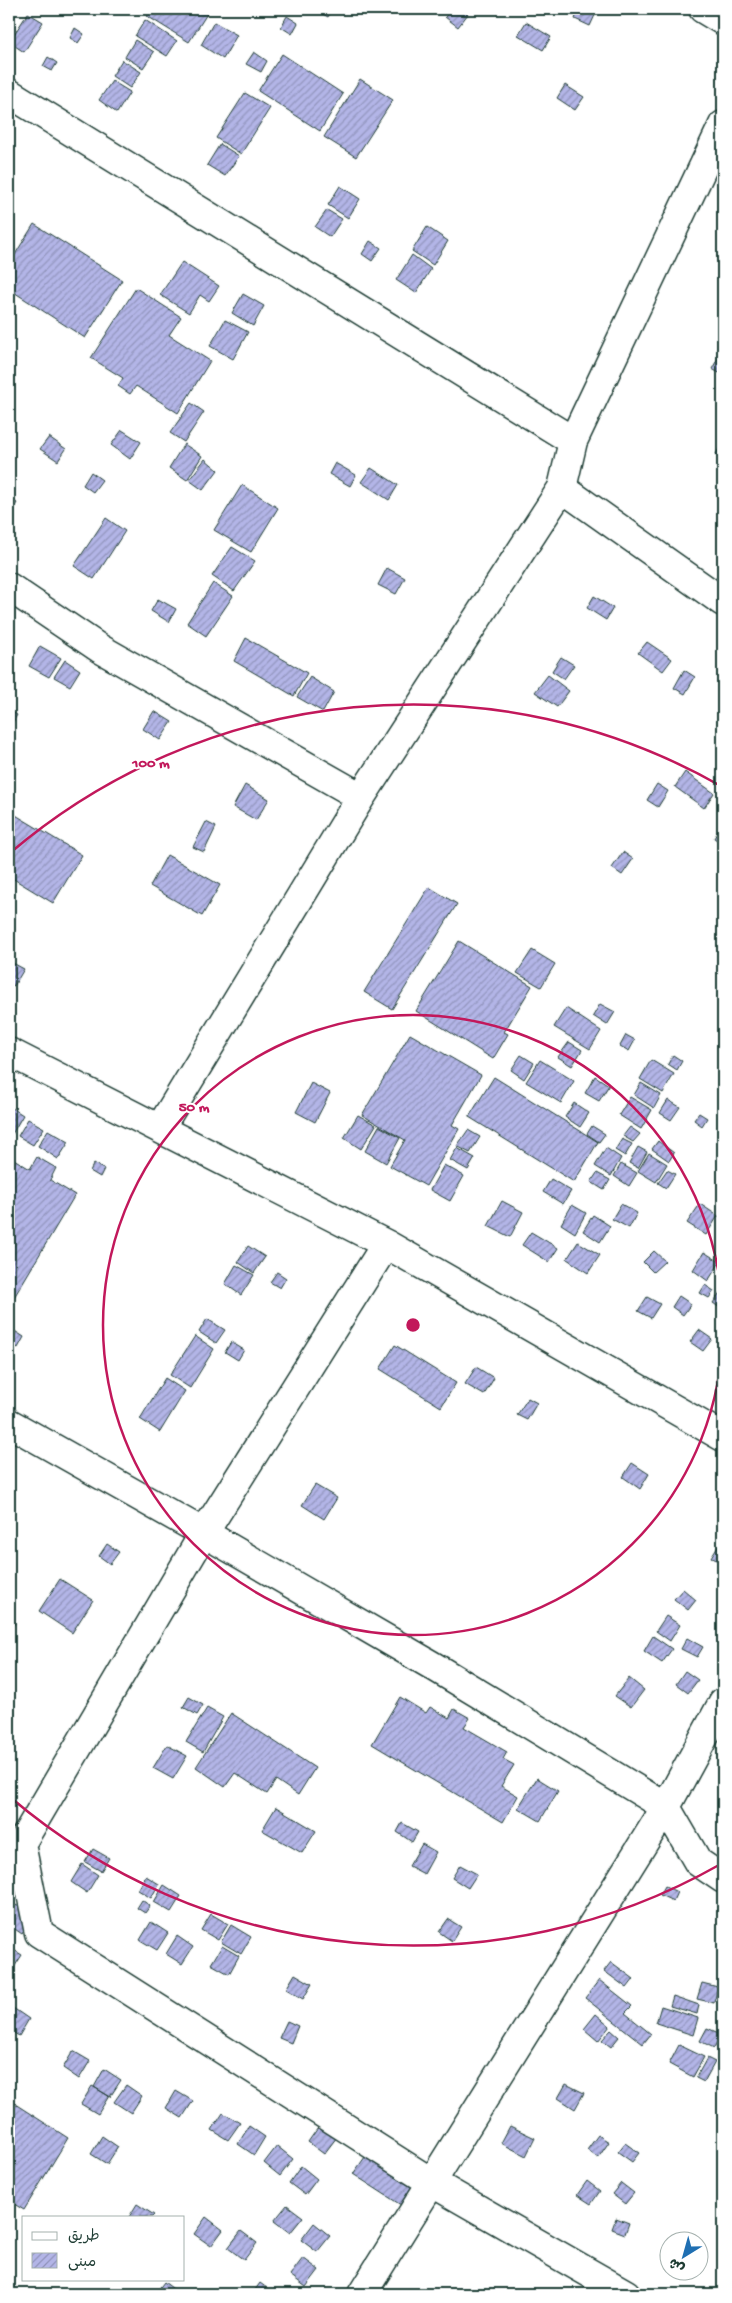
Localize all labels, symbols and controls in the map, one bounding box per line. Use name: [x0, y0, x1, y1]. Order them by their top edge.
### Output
text: 100 m: [131, 755, 170, 773]
text: 50 m: [179, 1099, 210, 1117]
centre of rings: [404, 1316, 422, 1334]
legend: [22, 2216, 185, 2280]
text: طريق: [68, 2228, 100, 2246]
north arrow: [660, 2230, 710, 2280]
text: ش: [666, 2253, 689, 2276]
text: مبنى: [68, 2254, 96, 2272]

